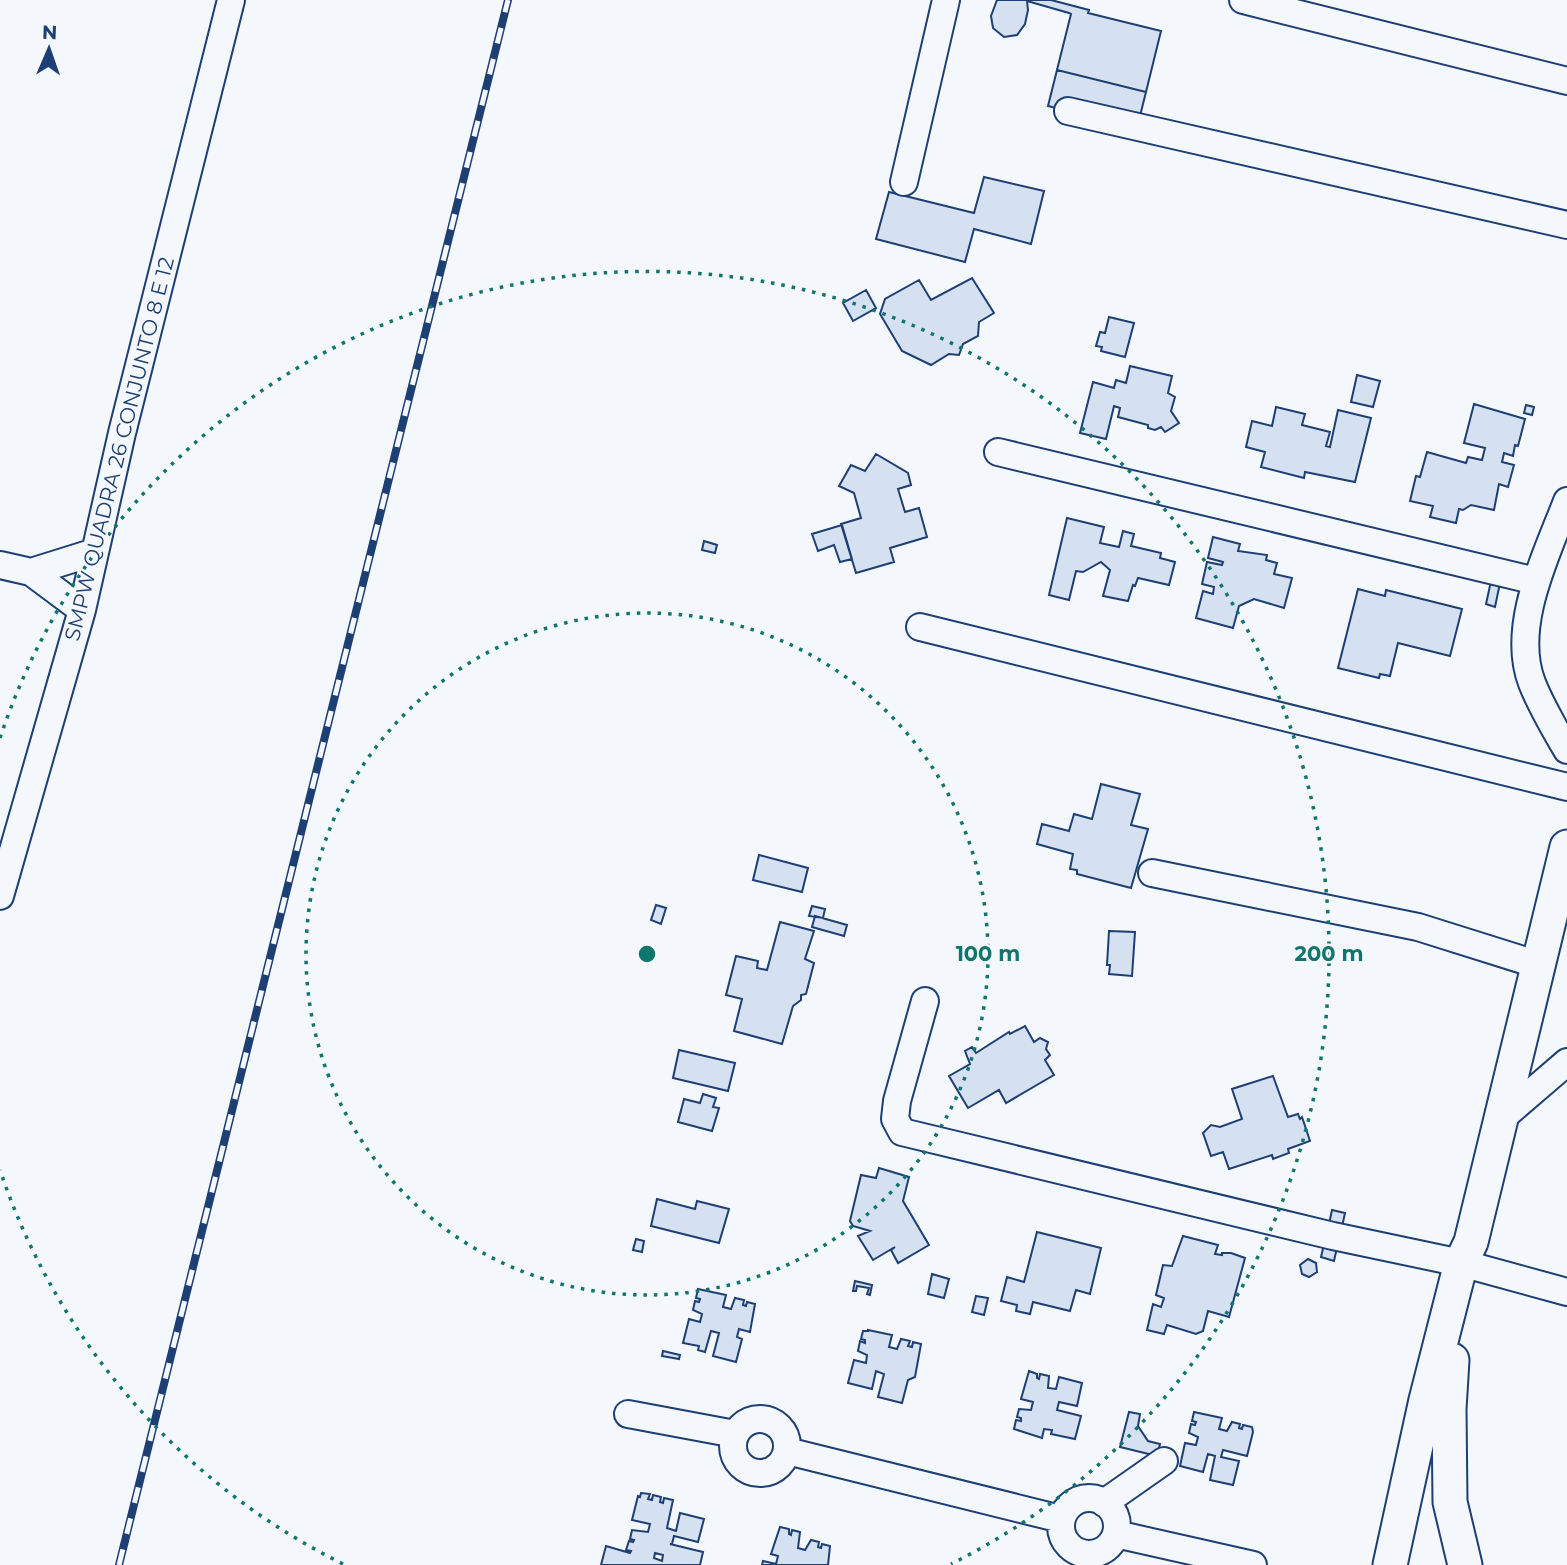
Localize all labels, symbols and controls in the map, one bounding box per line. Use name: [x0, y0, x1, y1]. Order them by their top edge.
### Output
north arrow: [14, 14, 84, 84]
text: N: [41, 21, 58, 44]
street label: SMPW QUADRA 26 CONJUNTO 8 E 12: [59, 254, 179, 644]
text: 100 m: [956, 941, 1020, 966]
text: 200 m: [1295, 941, 1363, 966]
centre of rings: [635, 942, 659, 966]

